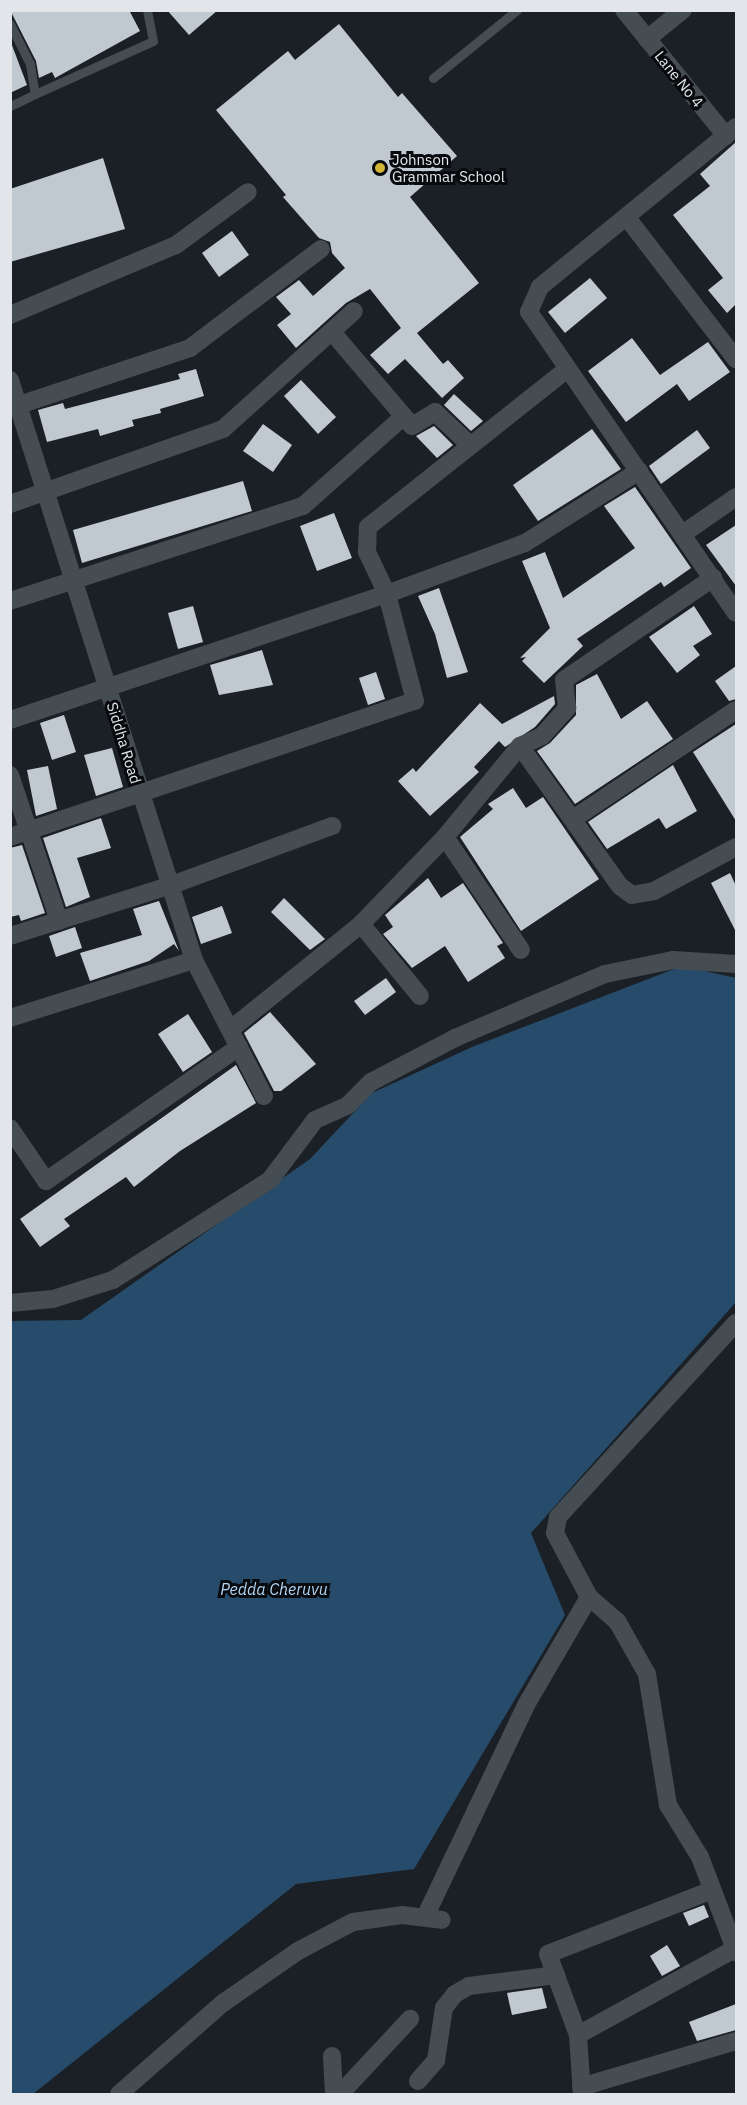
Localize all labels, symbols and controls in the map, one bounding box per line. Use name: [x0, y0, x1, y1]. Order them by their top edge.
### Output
street label: Lane No 4: [651, 47, 707, 111]
place label: Johnson Grammar School: [392, 150, 505, 185]
marker: Johnson Grammar School: [373, 161, 387, 175]
street label: Siddha Road: [103, 700, 145, 786]
water label: Pedda Cheruvu: [220, 1579, 328, 1599]

